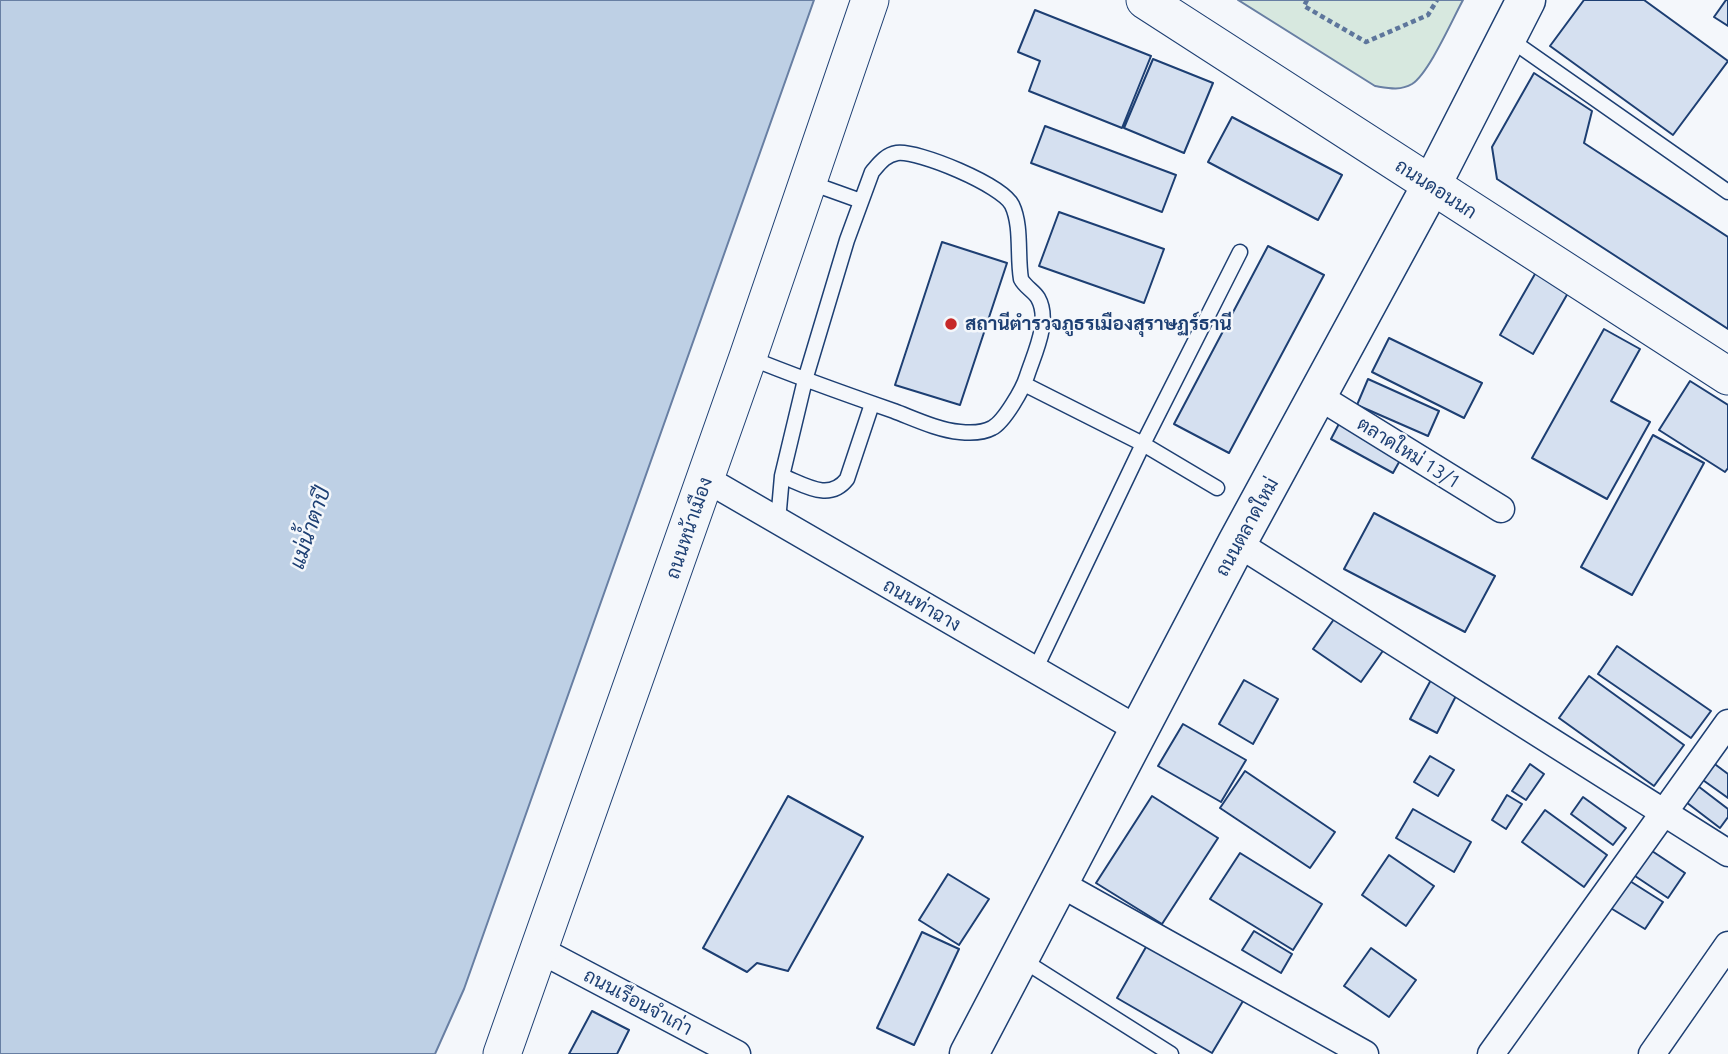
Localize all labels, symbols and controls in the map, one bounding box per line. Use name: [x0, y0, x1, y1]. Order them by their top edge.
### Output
street label: ถนนดอนนก: [1391, 154, 1481, 224]
place label: สถานีตำรวจภูธรเมืองสุราษฏร์ธานี: [965, 313, 1232, 335]
marker: สถานีตำรวจภูธรเมืองสุราษฏร์ธานี: [943, 316, 959, 332]
street label: ตลาดใหม่ 13/1: [1353, 412, 1465, 494]
street label: ถนนหน้าเมือง: [661, 474, 717, 582]
street label: ถนนตลาดใหม่: [1211, 474, 1283, 580]
water label: แม่น้ำตาปี: [284, 484, 336, 572]
street label: ถนนท่าฉาง: [879, 574, 965, 636]
street label: ถนนเรือนจำเก่า: [580, 964, 696, 1040]

